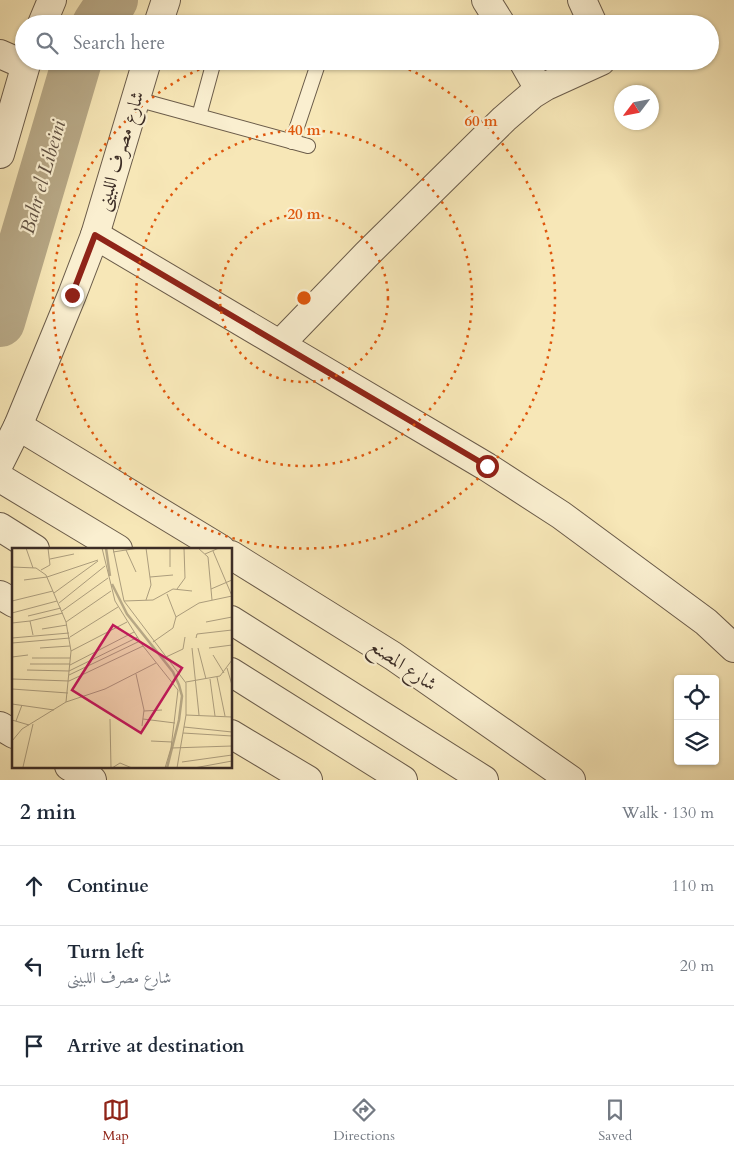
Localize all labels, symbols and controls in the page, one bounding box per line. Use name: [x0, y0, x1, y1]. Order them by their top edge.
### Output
search box: [15, 15, 719, 70]
icon: search: [33, 29, 61, 57]
text: Search here: [73, 30, 165, 56]
north arrow: [614, 85, 659, 130]
street label: شارع مصرف اللبينى: [89, 88, 152, 215]
text: 60 m: [464, 111, 498, 131]
water label: Bahr el Libeini: [14, 116, 72, 237]
text: 40 m: [287, 120, 321, 140]
text: 20 m: [287, 204, 321, 224]
route end: [61, 284, 84, 307]
centre of rings: [295, 289, 313, 307]
route start: [476, 455, 499, 478]
inset map: [12, 548, 232, 768]
street label: شارع المصنع: [362, 633, 442, 701]
map controls: [674, 675, 719, 765]
button: locate: [674, 675, 719, 720]
button: layers: [674, 720, 719, 765]
text: 2 min: [20, 798, 76, 827]
text: Walk · 130 m: [622, 802, 714, 824]
icon: ahead: [20, 872, 48, 900]
text: Continue: [67, 873, 149, 899]
text: 110 m: [672, 875, 714, 897]
text: Turn left: [67, 939, 144, 965]
icon: left: [20, 952, 48, 980]
text: 20 m: [680, 955, 714, 977]
text: شارع مصرف اللبينى: [67, 967, 171, 989]
icon: arrive: [20, 1032, 48, 1060]
text: Arrive at destination: [67, 1033, 244, 1059]
tab: Map: [102, 1096, 130, 1145]
tab: Directions: [333, 1096, 395, 1145]
tab: Saved: [598, 1096, 632, 1145]

